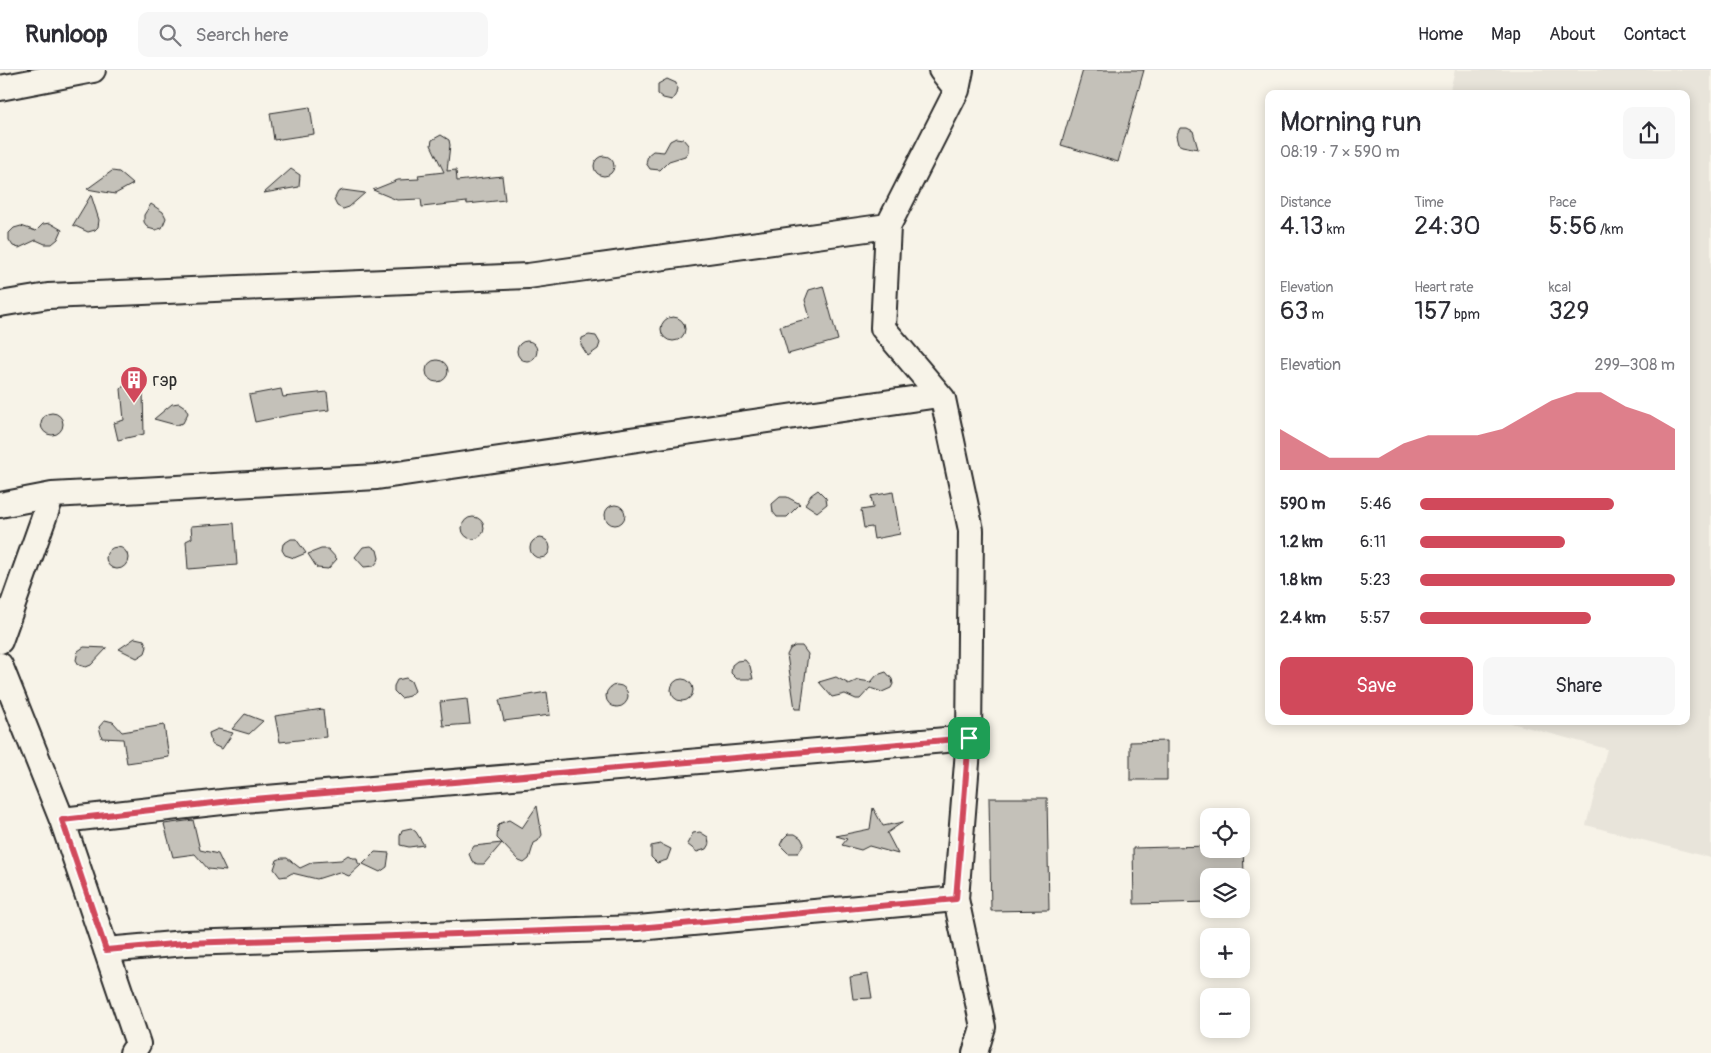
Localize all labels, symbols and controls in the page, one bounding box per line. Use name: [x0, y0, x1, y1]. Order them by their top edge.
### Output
search box: [138, 12, 488, 57]
text: Runloop: [25, 20, 108, 49]
icon: search: [156, 21, 184, 49]
text: Search here: [196, 23, 288, 47]
text: Home: [1418, 23, 1463, 46]
text: Map: [1491, 23, 1521, 46]
text: About: [1549, 23, 1595, 46]
text: Contact: [1623, 23, 1686, 46]
text: Morning run: [1280, 105, 1422, 140]
button: share: [1623, 107, 1675, 159]
text: 08:19 · 7 × 590 m: [1280, 142, 1400, 162]
text: Distance: [1280, 194, 1331, 211]
text: Time: [1414, 194, 1444, 211]
text: Pace: [1549, 194, 1576, 211]
text: 4.13: [1280, 211, 1324, 242]
text: 24:30: [1414, 211, 1481, 242]
text: 5:56: [1549, 211, 1597, 242]
text: km: [1324, 221, 1345, 238]
text: /km: [1597, 221, 1623, 238]
text: Elevation: [1280, 279, 1333, 296]
text: Heart rate: [1414, 279, 1473, 296]
text: kcal: [1549, 279, 1571, 296]
text: 63: [1280, 296, 1309, 327]
text: 157: [1414, 296, 1451, 327]
text: 329: [1549, 296, 1589, 327]
text: m: [1309, 306, 1324, 323]
text: bpm: [1451, 306, 1480, 323]
text: Elevation: [1280, 355, 1341, 375]
text: 299–308 m: [1595, 355, 1675, 375]
building icon: гэр: [119, 365, 149, 404]
place label: гэр: [153, 369, 177, 392]
text: 590 m: [1280, 494, 1326, 514]
text: 5:46: [1360, 494, 1392, 514]
text: 1.2 km: [1280, 532, 1323, 552]
text: 6:11: [1360, 532, 1386, 552]
text: 1.8 km: [1280, 570, 1322, 590]
text: 5:23: [1360, 570, 1390, 590]
text: 2.4 km: [1280, 608, 1326, 628]
text: 5:57: [1360, 608, 1390, 628]
button: Save: [1280, 657, 1473, 715]
button: Share: [1483, 657, 1675, 715]
pin: [948, 717, 990, 759]
icon: arrive: [955, 724, 983, 752]
map controls: [1200, 808, 1250, 1038]
button: locate: [1200, 808, 1250, 858]
button: layers: [1200, 868, 1250, 918]
button: +: [1200, 928, 1250, 978]
button: −: [1200, 988, 1250, 1038]

